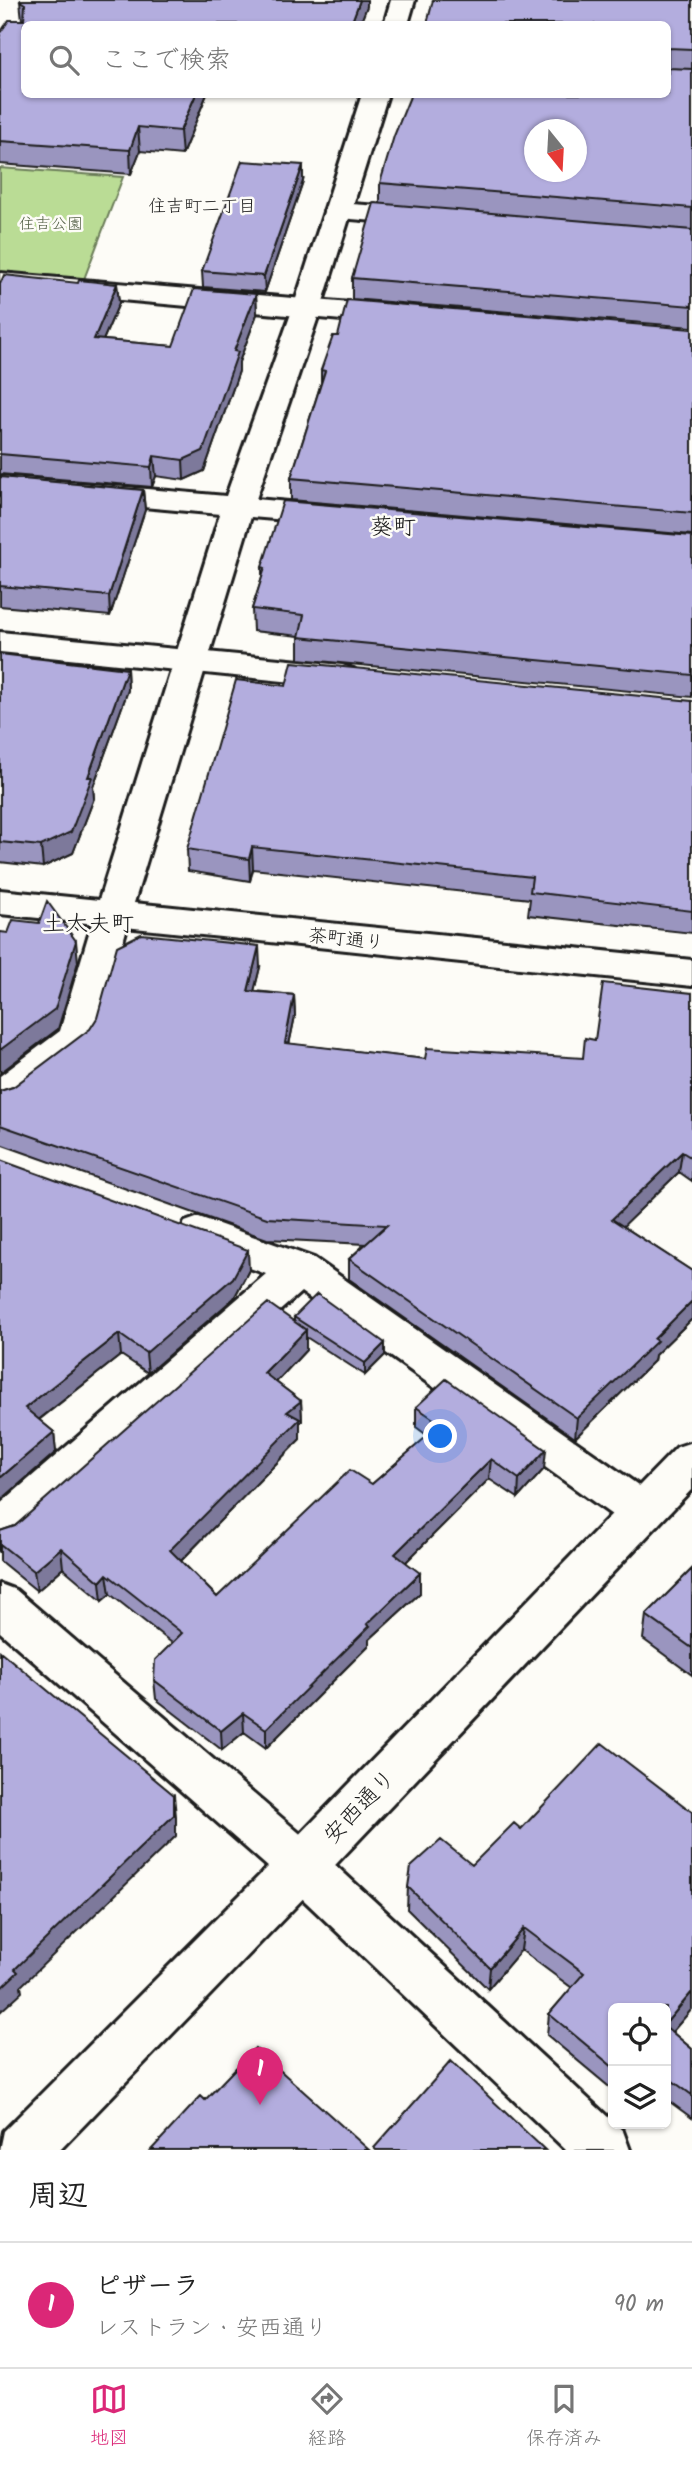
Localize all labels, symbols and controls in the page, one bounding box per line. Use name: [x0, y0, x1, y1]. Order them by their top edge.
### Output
search box: [21, 21, 671, 98]
text: ここで検索: [101, 40, 231, 82]
icon: search: [45, 41, 83, 79]
north arrow: [524, 119, 587, 182]
district label: 住吉町二丁目: [148, 193, 256, 222]
park label: 住吉公園: [19, 212, 83, 237]
district label: 葵町: [370, 510, 416, 546]
district label: 土太夫町: [42, 907, 134, 943]
street label: 茶町通り: [306, 921, 385, 959]
your location: [423, 1419, 457, 1453]
street label: 安西通り: [316, 1762, 405, 1853]
map controls: [608, 2003, 671, 2129]
button: locate: [608, 2003, 671, 2066]
pin: 1: [237, 2047, 283, 2105]
button: layers: [608, 2066, 671, 2129]
text: 周辺: [28, 2173, 88, 2221]
text: ピザーラ: [95, 2266, 199, 2308]
text: 1: [48, 2287, 54, 2323]
text: 90 m: [614, 2287, 664, 2323]
text: レストラン · 安西通り: [95, 2311, 328, 2347]
tab: 地図: [90, 2380, 128, 2454]
tab: 経路: [308, 2380, 346, 2454]
tab: 保存済み: [526, 2380, 602, 2454]

